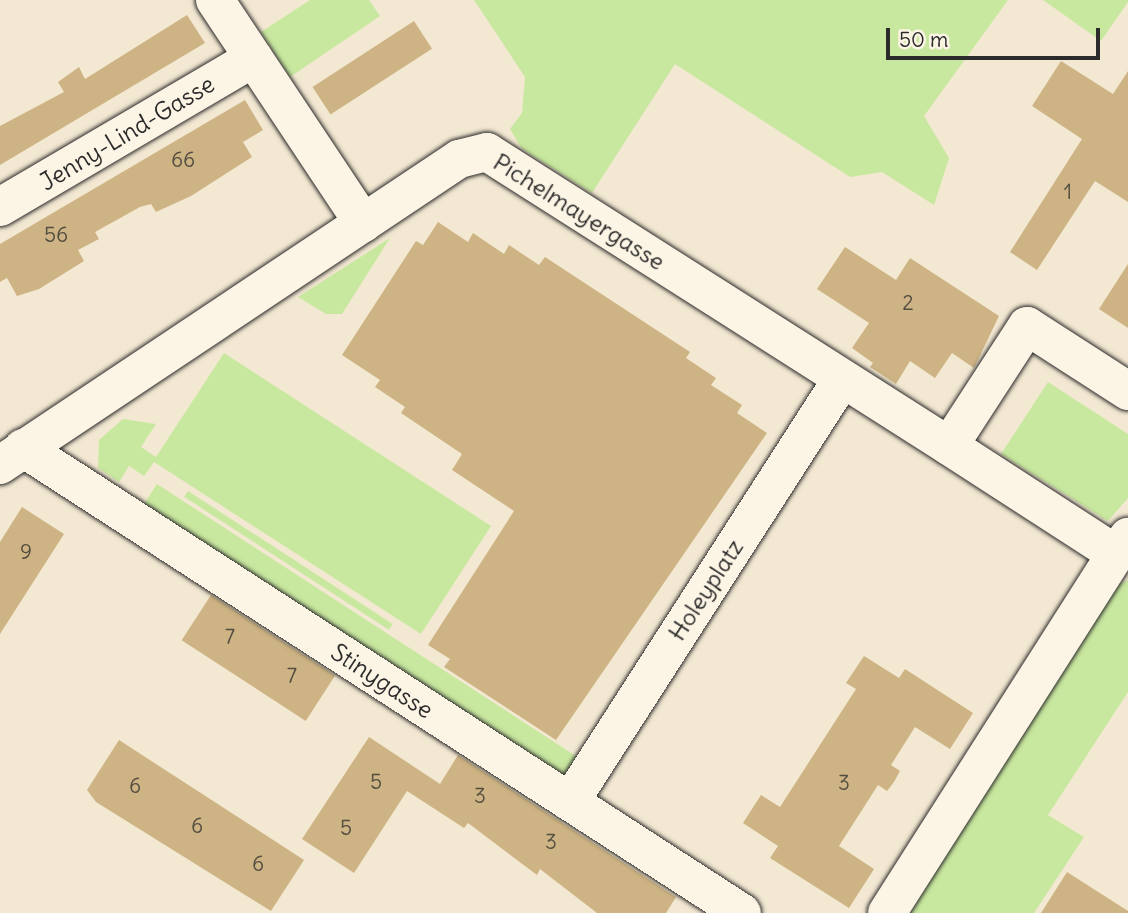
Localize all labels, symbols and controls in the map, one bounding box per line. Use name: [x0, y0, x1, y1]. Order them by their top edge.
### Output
scale bar: [890, 14, 1104, 58]
text: 50 m: [899, 26, 948, 53]
street label: Jenny-Lind-Gasse: [34, 69, 220, 197]
house number: 66: [171, 147, 195, 173]
street label: Pichelmayergasse: [488, 148, 670, 276]
house number: 1: [1064, 179, 1072, 205]
house number: 56: [44, 222, 68, 248]
house number: 2: [902, 290, 914, 316]
street label: Holeyplatz: [663, 534, 749, 646]
house number: 9: [20, 539, 32, 565]
house number: 7: [225, 624, 235, 650]
street label: Stinygasse: [326, 637, 438, 725]
house number: 7: [287, 663, 297, 689]
house number: 5: [370, 769, 382, 795]
house number: 3: [838, 770, 850, 796]
house number: 6: [129, 773, 141, 799]
house number: 3: [474, 783, 486, 809]
house number: 6: [191, 813, 203, 839]
house number: 5: [340, 815, 352, 841]
house number: 3: [545, 829, 557, 855]
house number: 6: [252, 851, 264, 877]

